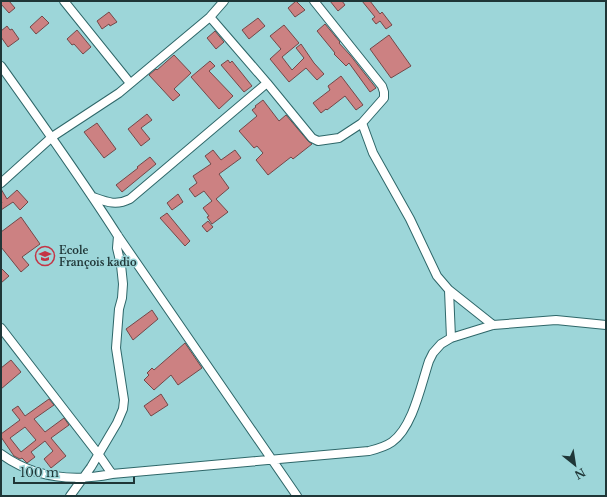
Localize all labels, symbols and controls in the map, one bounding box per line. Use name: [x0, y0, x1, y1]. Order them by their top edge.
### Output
place label: Ecole François kadio: [59, 244, 137, 269]
school or university icon: Ecole François kadio: [34, 245, 56, 267]
north arrow: [555, 445, 595, 485]
scale bar: [14, 459, 134, 485]
text: 100 m: [20, 465, 59, 480]
text: N: [571, 465, 588, 483]

